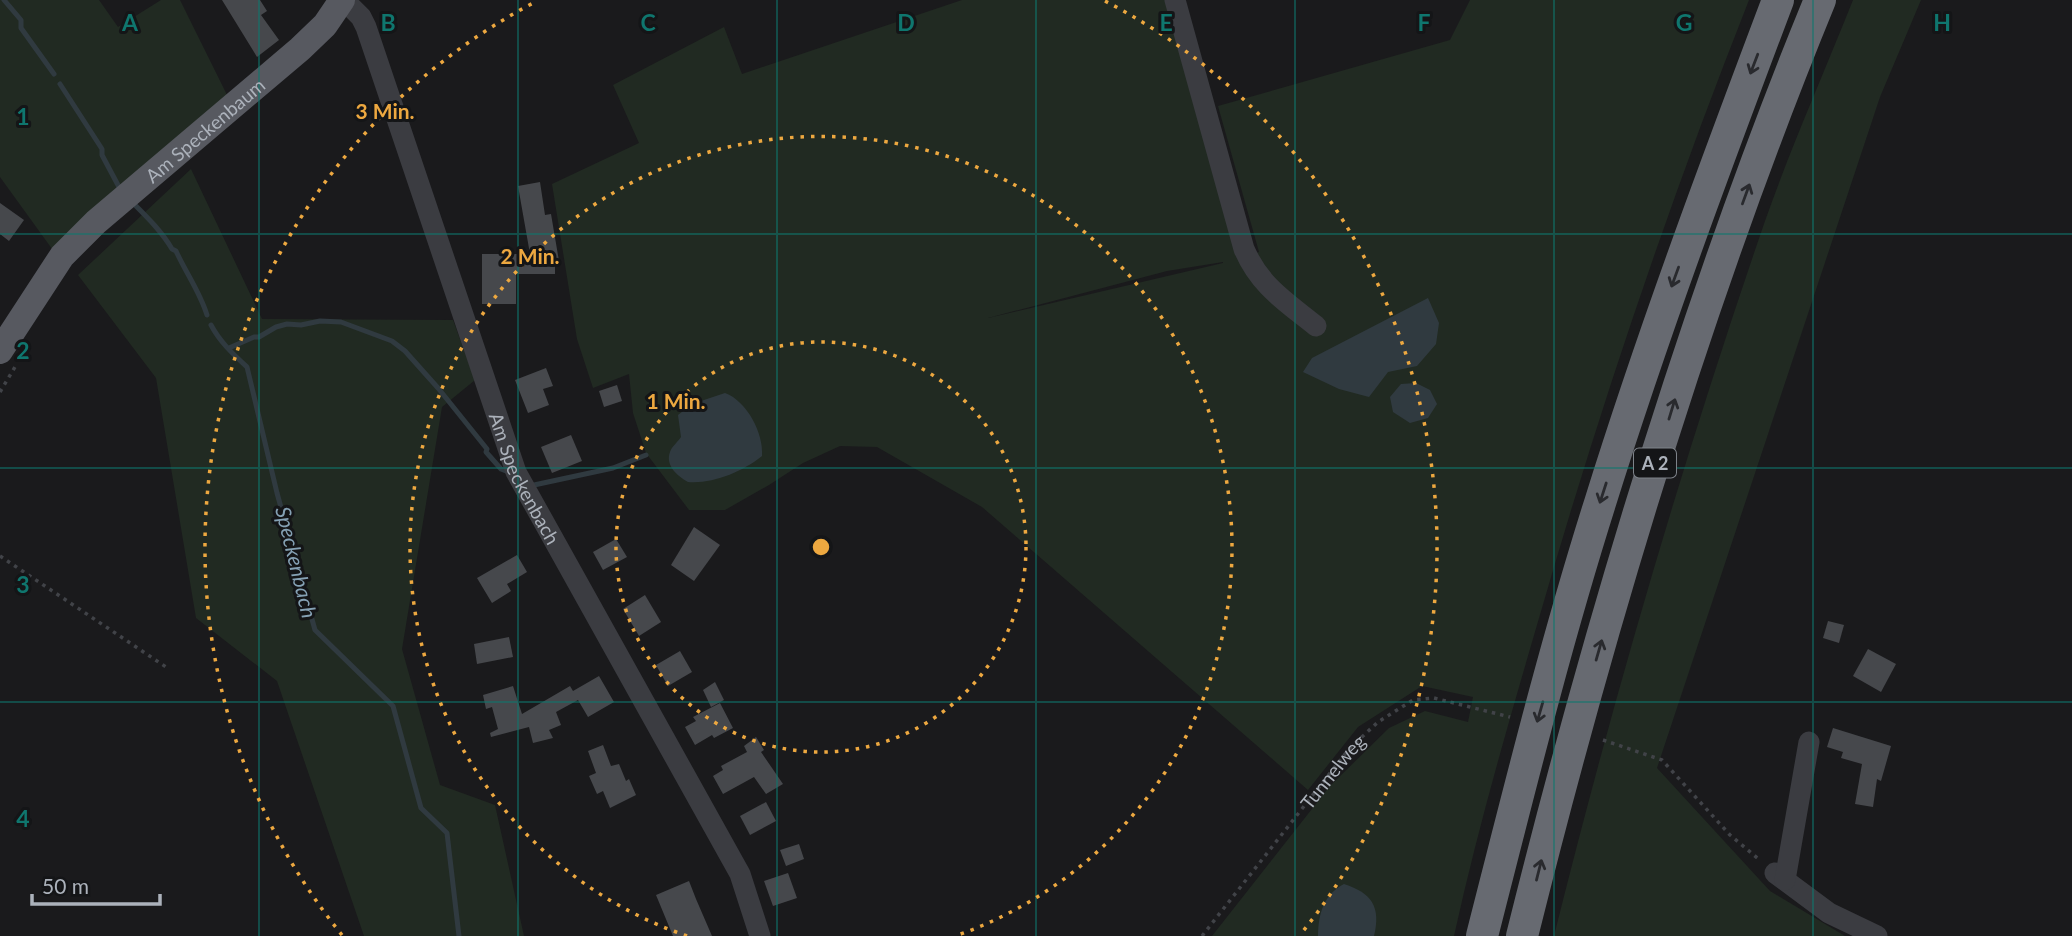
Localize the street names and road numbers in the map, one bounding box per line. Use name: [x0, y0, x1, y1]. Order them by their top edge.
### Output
street label: Am Speckenbaum: [140, 73, 269, 187]
street label: Am Speckenbach: [485, 409, 565, 548]
road number: A 2: [1634, 448, 1676, 477]
street label: Tunnelweg: [1295, 729, 1370, 814]

